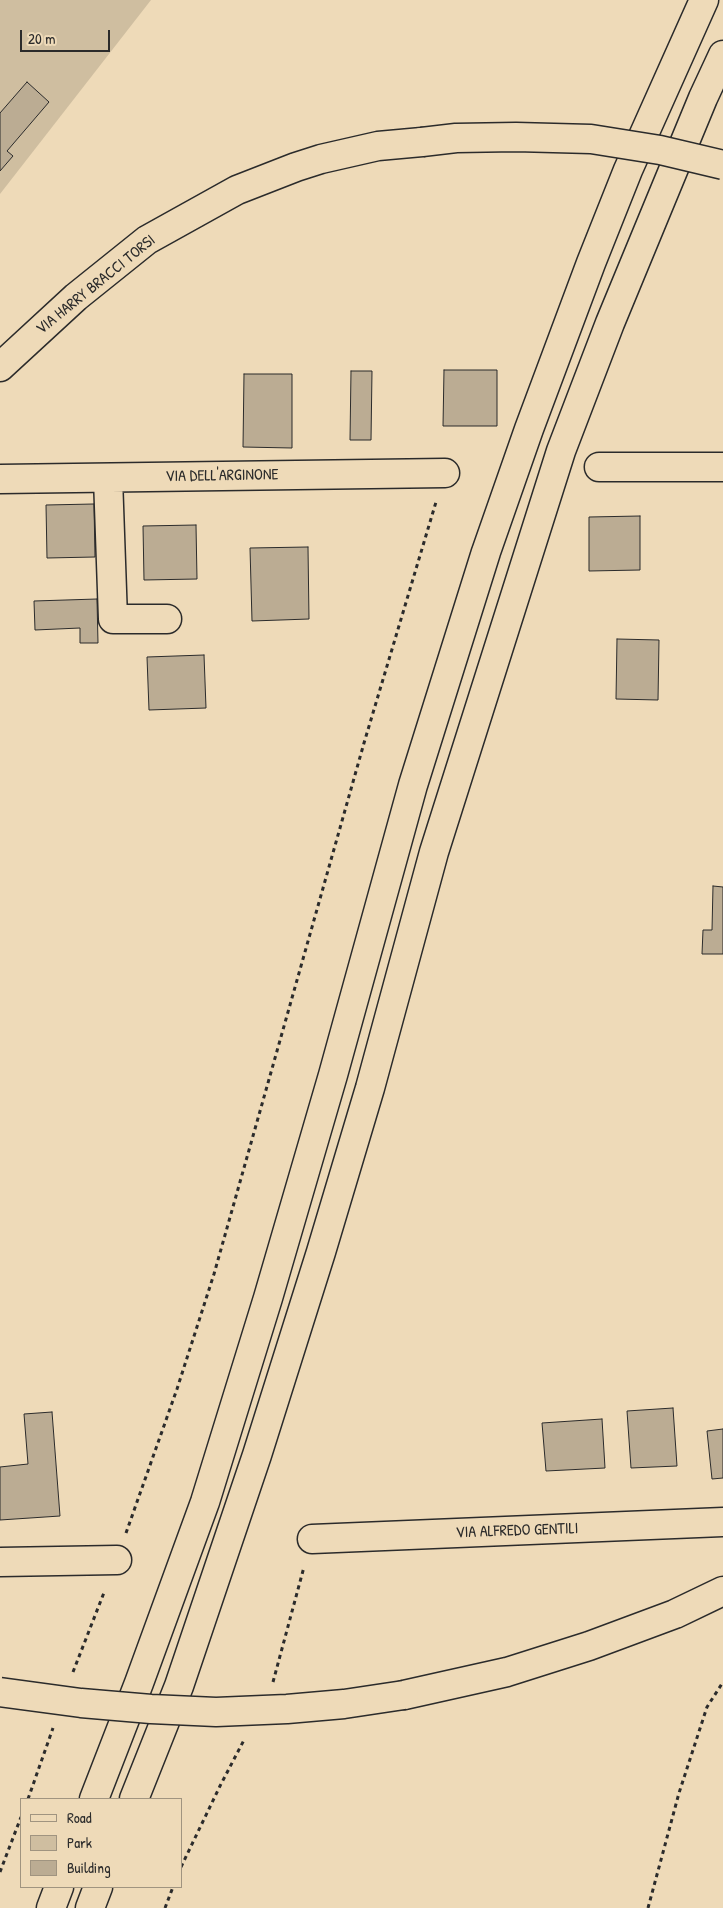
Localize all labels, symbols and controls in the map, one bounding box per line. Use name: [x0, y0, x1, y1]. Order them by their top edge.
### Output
scale bar: [22, 20, 112, 52]
text: 20 m: [28, 28, 55, 49]
street label: VIA HARRY BRACCI TORSI: [33, 231, 159, 339]
street label: VIA DELL'ARGINONE: [165, 465, 279, 487]
street label: VIA ALFREDO GENTILI: [455, 1519, 579, 1543]
legend: [20, 1798, 182, 1888]
text: Road: [67, 1807, 92, 1828]
text: Park: [67, 1832, 92, 1853]
text: Building: [67, 1857, 111, 1878]

